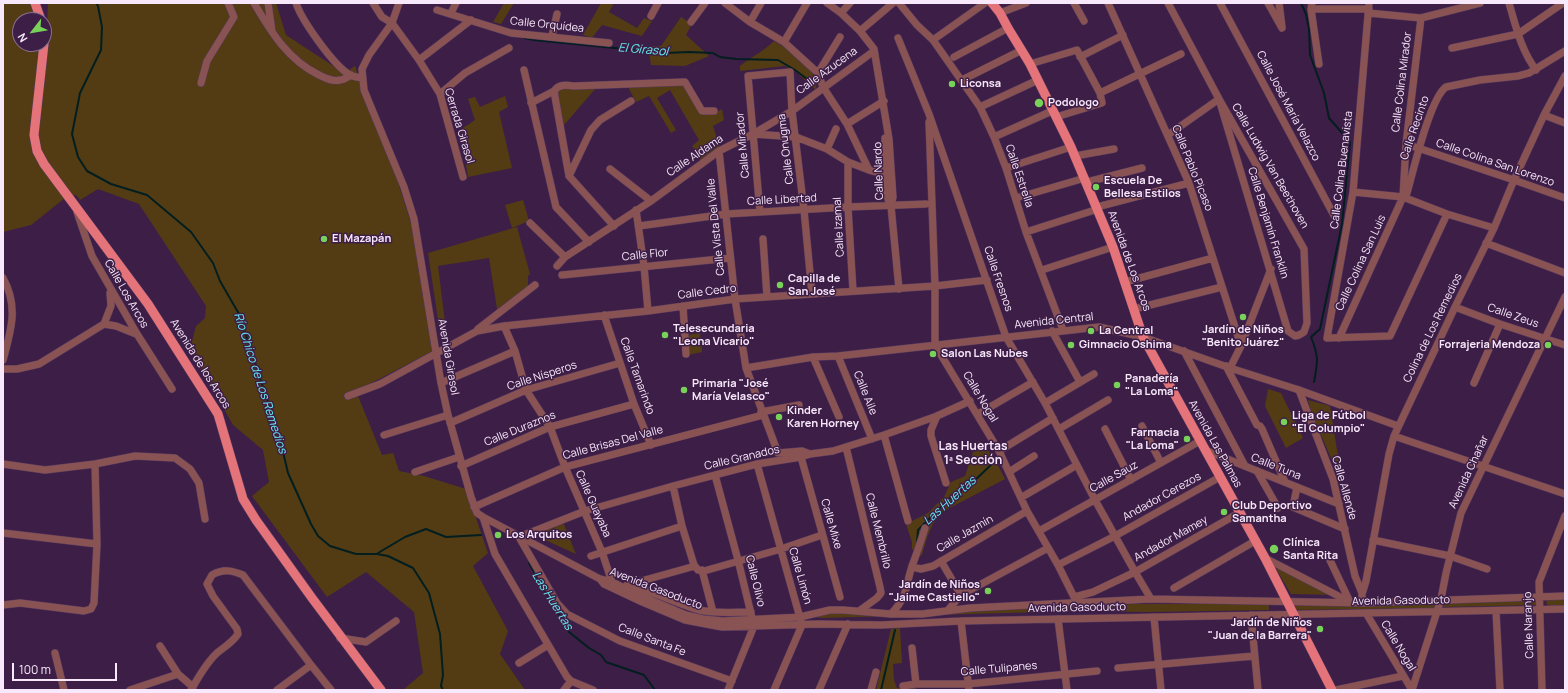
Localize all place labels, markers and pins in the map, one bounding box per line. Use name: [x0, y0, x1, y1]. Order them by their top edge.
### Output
place label: Liconsa: [960, 77, 1001, 91]
marker: Liconsa: [947, 79, 957, 89]
place label: Podologo: [1048, 96, 1099, 110]
marker: Podologo: [1033, 97, 1045, 109]
place label: Escuela De Bellesa Estilos: [1104, 174, 1181, 200]
marker: Escuela De Bellesa Estilos: [1091, 182, 1101, 192]
place label: El Mazapán: [332, 232, 391, 246]
marker: El Mazapán: [319, 234, 329, 244]
place label: Capilla de San José: [788, 272, 840, 298]
marker: Capilla de San José: [775, 280, 785, 290]
marker: Jardín de Niños "Benito Juárez": [1238, 312, 1248, 322]
place label: Telesecundaria "Leona Vicario": [673, 322, 755, 348]
place label: Jardín de Niños "Benito Juárez": [1202, 323, 1284, 349]
place label: La Central: [1099, 324, 1153, 338]
marker: La Central: [1086, 326, 1096, 336]
marker: Telesecundaria "Leona Vicario": [660, 330, 670, 340]
place label: Gimnacio Oshima: [1079, 338, 1172, 352]
place label: Forrajeria Mendoza: [1439, 338, 1540, 352]
marker: Gimnacio Oshima: [1066, 340, 1076, 350]
marker: Forrajeria Mendoza: [1543, 340, 1553, 350]
place label: Salon Las Nubes: [941, 347, 1028, 361]
marker: Salon Las Nubes: [928, 349, 938, 359]
place label: Panadería "La Loma": [1125, 372, 1179, 398]
place label: Primaria "José María Velasco": [692, 377, 770, 403]
marker: Panadería "La Loma": [1112, 380, 1122, 390]
marker: Primaria "José María Velasco": [679, 385, 689, 395]
place label: Kinder Karen Horney: [787, 404, 859, 430]
place label: Liga de Fútbol "El Columpio": [1292, 409, 1366, 435]
marker: Kinder Karen Horney: [774, 412, 784, 422]
marker: Liga de Fútbol "El Columpio": [1279, 417, 1289, 427]
place label: Farmacia "La Loma": [1126, 426, 1179, 452]
marker: Farmacia "La Loma": [1182, 434, 1192, 444]
place label: Club Deportivo Samantha: [1232, 499, 1312, 525]
marker: Club Deportivo Samantha: [1219, 507, 1229, 517]
place label: Los Arquitos: [506, 528, 572, 542]
marker: Los Arquitos: [493, 530, 503, 540]
place label: Clínica Santa Rita: [1283, 536, 1338, 562]
marker: Clínica Santa Rita: [1268, 543, 1280, 555]
place label: Jardín de Niños "Jaime Castiello": [889, 578, 980, 604]
marker: Jardín de Niños "Jaime Castiello": [983, 586, 993, 596]
place label: Jardín de Niños "Juan de la Barrera": [1208, 616, 1312, 642]
marker: Jardín de Niños "Juan de la Barrera": [1315, 624, 1325, 634]

